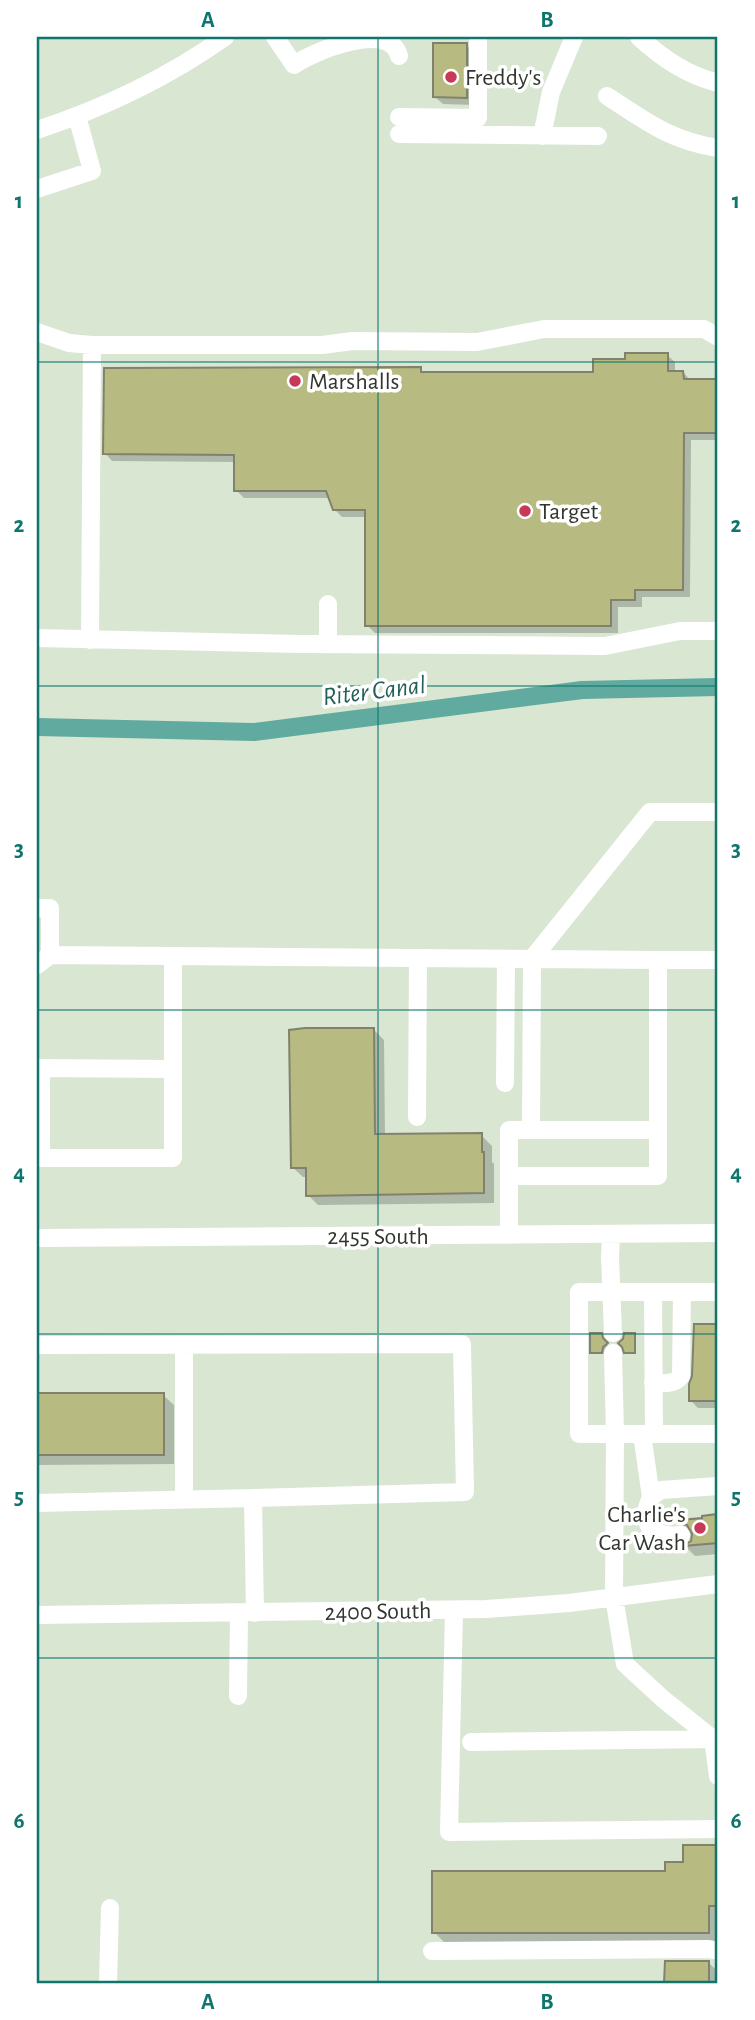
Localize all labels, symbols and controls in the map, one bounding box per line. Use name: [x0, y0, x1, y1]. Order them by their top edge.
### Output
text: A: [201, 9, 215, 32]
text: B: [540, 9, 554, 32]
place label: Freddy's: [465, 66, 541, 90]
marker: Freddy's: [443, 69, 459, 85]
text: 1: [15, 190, 23, 213]
text: 1: [732, 190, 740, 213]
place label: Marshalls: [309, 370, 399, 394]
marker: Marshalls: [287, 373, 303, 389]
place label: Target: [539, 500, 599, 524]
marker: Target: [517, 503, 533, 519]
text: 2: [14, 514, 25, 537]
text: 2: [731, 514, 742, 537]
water label: Riter Canal: [321, 672, 427, 710]
text: 3: [14, 838, 24, 861]
text: 3: [731, 838, 741, 861]
text: 4: [13, 1162, 25, 1185]
text: 4: [730, 1162, 742, 1185]
street label: 2455 South: [327, 1225, 429, 1249]
text: 5: [14, 1486, 24, 1509]
text: 5: [731, 1486, 741, 1509]
place label: Charlie's Car Wash: [598, 1503, 686, 1555]
marker: Charlie's Car Wash: [692, 1520, 708, 1536]
street label: 2400 South: [324, 1599, 432, 1625]
text: 6: [13, 1810, 25, 1833]
text: 6: [730, 1810, 742, 1833]
text: A: [201, 1991, 215, 2014]
text: B: [540, 1991, 554, 2014]

